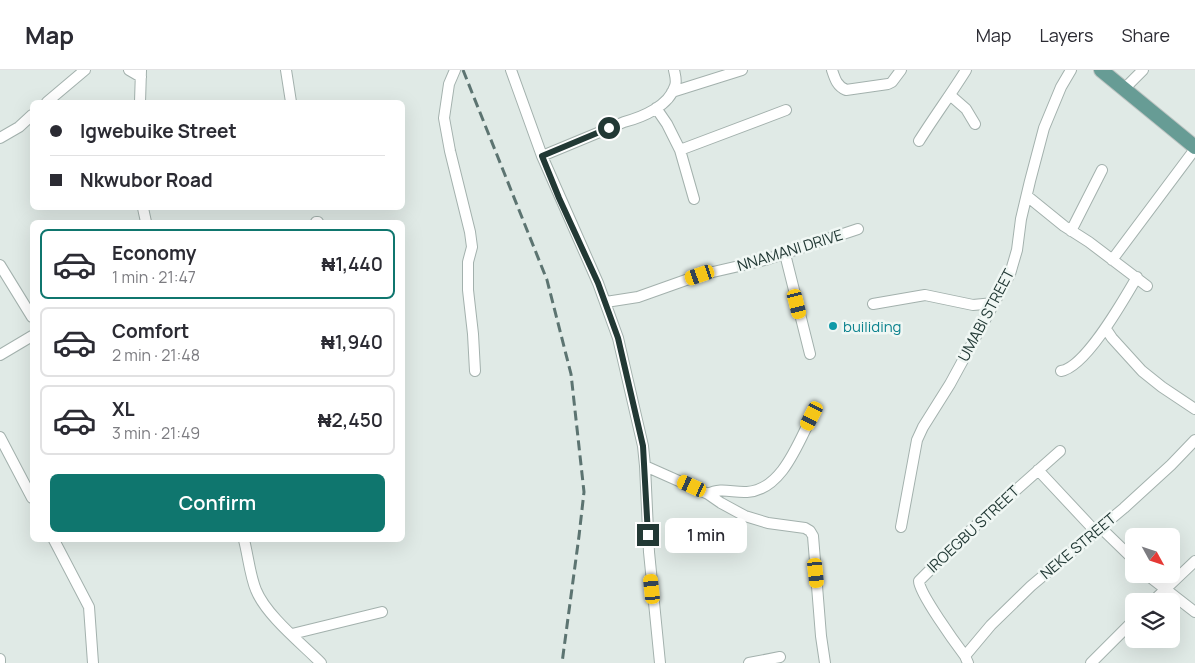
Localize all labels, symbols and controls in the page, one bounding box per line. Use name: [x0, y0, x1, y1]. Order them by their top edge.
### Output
text: Map: [25, 18, 74, 51]
text: Map: [976, 23, 1011, 47]
text: Layers: [1039, 23, 1093, 47]
text: Share: [1121, 23, 1170, 47]
route start: [598, 117, 620, 139]
text: Igwebuike Street: [80, 118, 237, 144]
text: Nkwubor Road: [80, 167, 213, 193]
street label: NNAMANI DRIVE: [735, 224, 845, 276]
text: Economy: [112, 240, 196, 266]
icon: car: [52, 242, 97, 287]
text: ₦1,440: [322, 251, 383, 277]
car: [683, 263, 716, 287]
street label: UMABI STREET: [953, 265, 1019, 365]
text: 1 min · 21:47: [112, 266, 196, 288]
car: [786, 288, 807, 320]
place label: builiding: [843, 316, 901, 337]
text: Comfort: [112, 318, 189, 344]
icon: car: [52, 320, 97, 365]
marker: builiding: [827, 320, 839, 332]
text: ₦1,940: [321, 329, 383, 355]
text: 2 min · 21:48: [112, 344, 200, 366]
text: XL: [112, 396, 135, 422]
icon: car: [52, 398, 97, 443]
car: [798, 399, 825, 433]
text: ₦2,450: [318, 407, 383, 433]
text: 3 min · 21:49: [112, 422, 200, 444]
car: [675, 473, 708, 499]
button: Confirm: [50, 474, 385, 532]
street label: IROEGBU STREET: [922, 481, 1024, 577]
street label: NEKE STREET: [1036, 508, 1120, 584]
callout: 1 min: [666, 518, 748, 552]
route end: [637, 524, 659, 546]
text: 1 min: [687, 524, 725, 546]
north arrow: [1125, 528, 1180, 582]
map controls: [1125, 528, 1180, 648]
car: [806, 557, 825, 589]
car: [642, 573, 661, 605]
button: layers: [1125, 593, 1180, 648]

